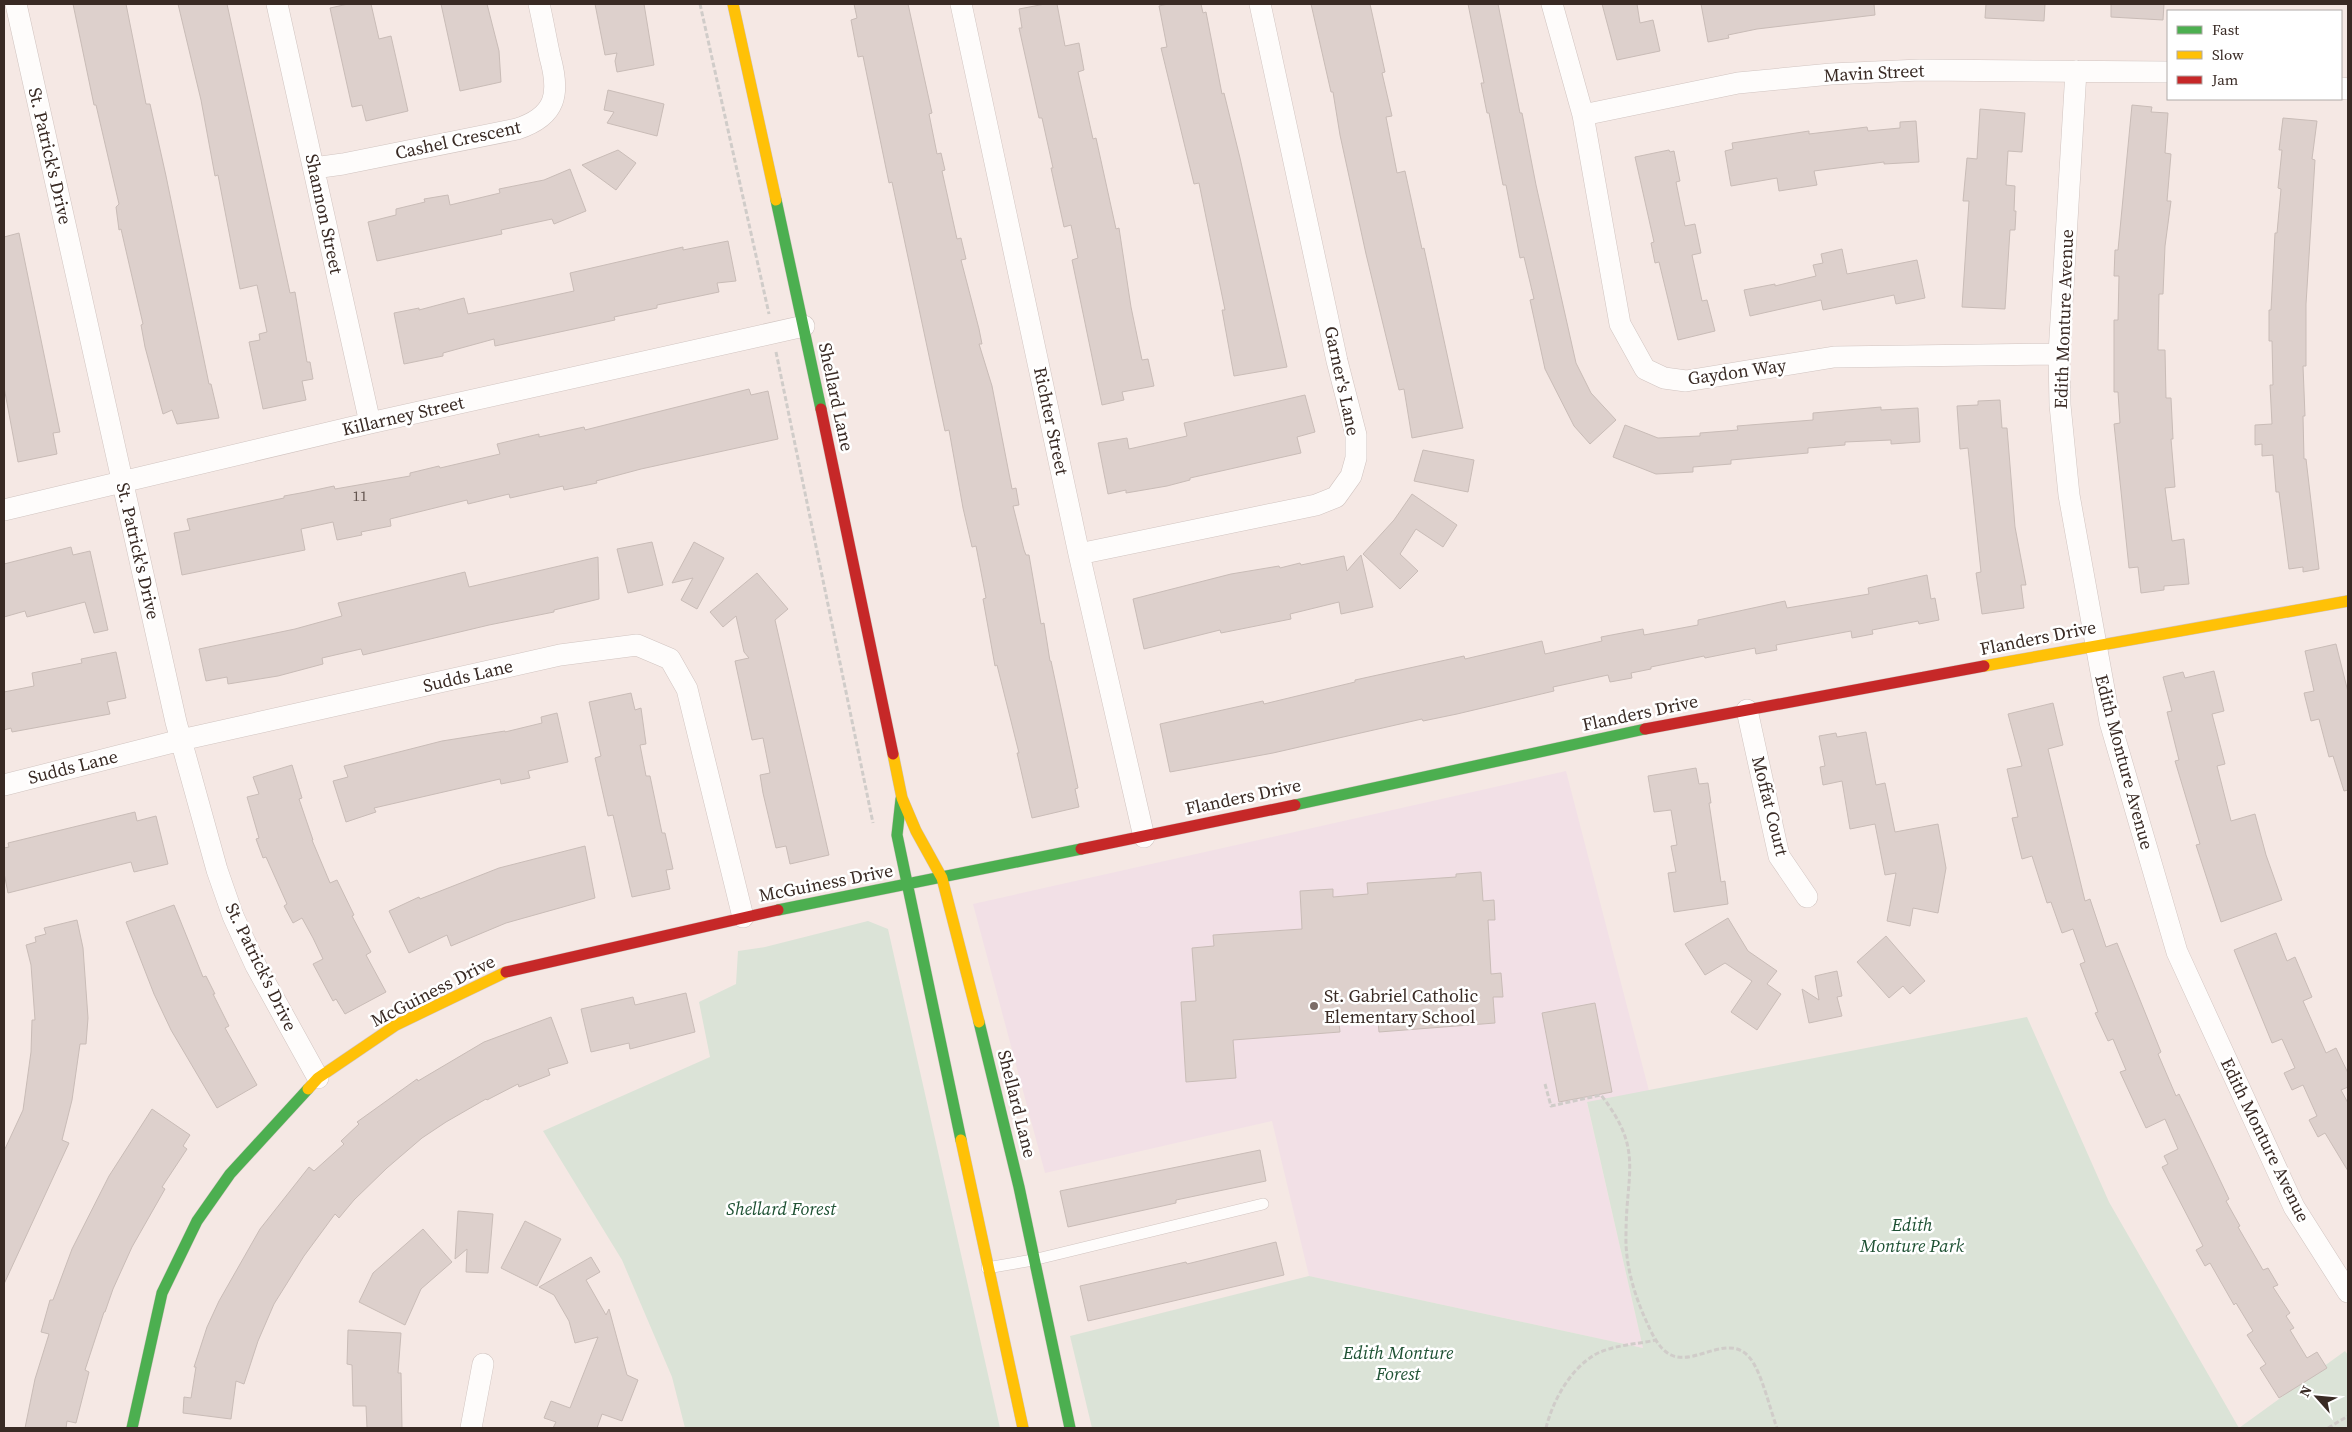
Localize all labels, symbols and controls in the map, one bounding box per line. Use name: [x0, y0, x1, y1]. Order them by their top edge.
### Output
legend: [2167, 10, 2342, 100]
text: Fast: [2212, 19, 2239, 40]
text: Slow: [2212, 44, 2244, 65]
street label: Mavin Street: [1823, 57, 1925, 88]
text: Jam: [2211, 69, 2239, 90]
street label: St. Patrick's Drive: [23, 85, 78, 227]
street label: Cashel Crescent: [393, 114, 523, 165]
street label: Shannon Street: [300, 152, 349, 276]
street label: Edith Monture Avenue: [2048, 229, 2079, 409]
street label: Garner's Lane: [1319, 324, 1366, 438]
street label: Shellard Lane: [813, 340, 860, 453]
street label: Gaydon Way: [1686, 352, 1788, 391]
street label: Richter Street: [1028, 365, 1075, 477]
street label: Killarney Street: [339, 389, 466, 442]
street label: St. Patrick's Drive: [111, 480, 166, 622]
house number: 11: [352, 485, 368, 506]
street label: Flanders Drive: [1978, 614, 2098, 661]
street label: Sudds Lane: [420, 653, 515, 698]
street label: Edith Monture Avenue: [2089, 672, 2160, 852]
street label: Flanders Drive: [1580, 688, 1700, 737]
street label: Sudds Lane: [25, 743, 120, 790]
street label: Moffat Court: [1746, 753, 1795, 859]
street label: Flanders Drive: [1183, 772, 1303, 821]
street label: McGuiness Drive: [757, 857, 895, 908]
street label: St. Patrick's Drive: [220, 899, 303, 1035]
street label: McGuiness Drive: [366, 949, 499, 1033]
place label: St. Gabriel Catholic Elementary School: [1324, 983, 1478, 1029]
marker: St. Gabriel Catholic Elementary School: [1308, 1000, 1320, 1012]
street label: Shellard Lane: [992, 1047, 1043, 1160]
street label: Edith Monture Avenue: [2215, 1053, 2316, 1226]
park label: Shellard Forest: [726, 1196, 837, 1221]
park label: Edith Monture Park: [1859, 1212, 1964, 1258]
park label: Edith Monture Forest: [1342, 1340, 1454, 1386]
north arrow: [2292, 1372, 2342, 1422]
text: N: [2294, 1382, 2317, 1400]

